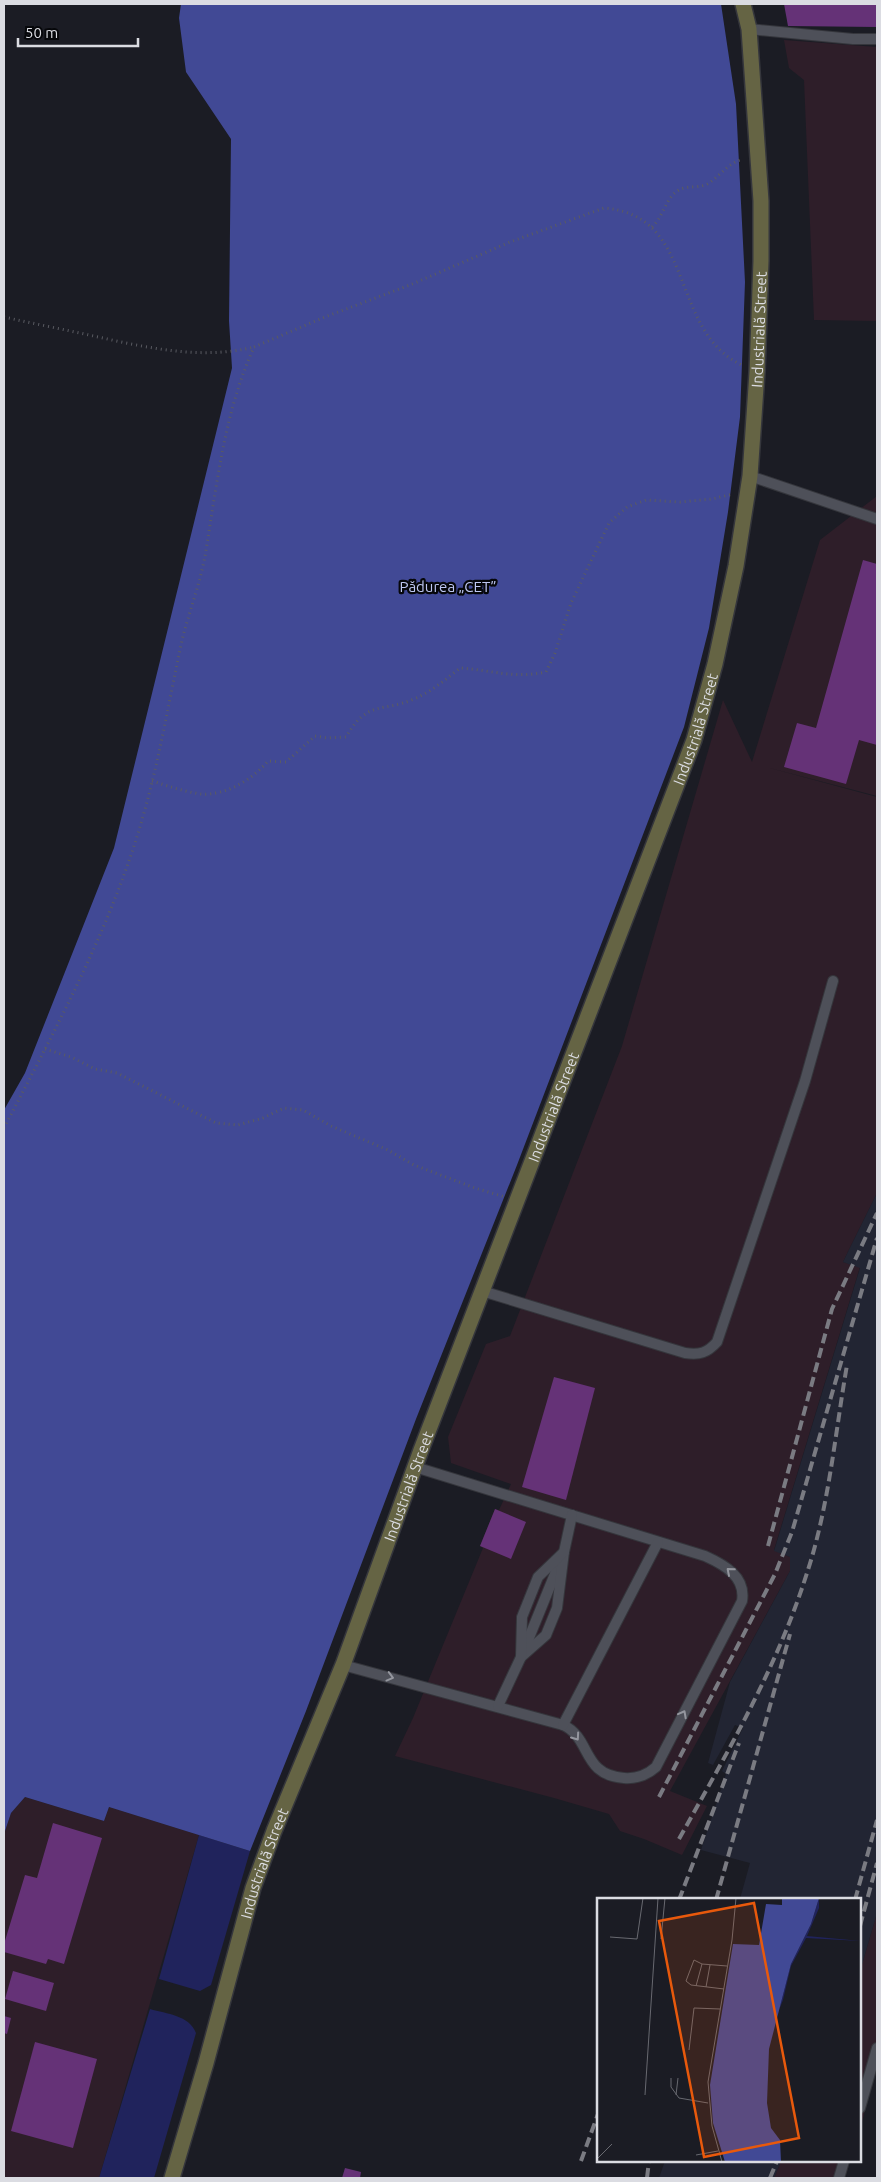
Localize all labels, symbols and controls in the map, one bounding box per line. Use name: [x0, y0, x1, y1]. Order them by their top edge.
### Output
scale bar: [18, 15, 138, 47]
text: 50 m: [25, 24, 58, 41]
street label: Industrială Street: [747, 271, 769, 388]
park label: Pădurea „CET”: [400, 578, 496, 595]
street label: Industrială Street: [669, 671, 721, 787]
street label: Industrială Street: [524, 1049, 582, 1164]
street label: Industrială Street: [380, 1428, 436, 1544]
one-way arrow: [726, 1567, 735, 1576]
one-way arrow: [385, 1672, 393, 1682]
one-way arrow: [677, 1710, 687, 1719]
one-way arrow: [570, 1731, 579, 1740]
street label: Industrială Street: [237, 1805, 291, 1920]
inset map: [597, 1898, 861, 2162]

